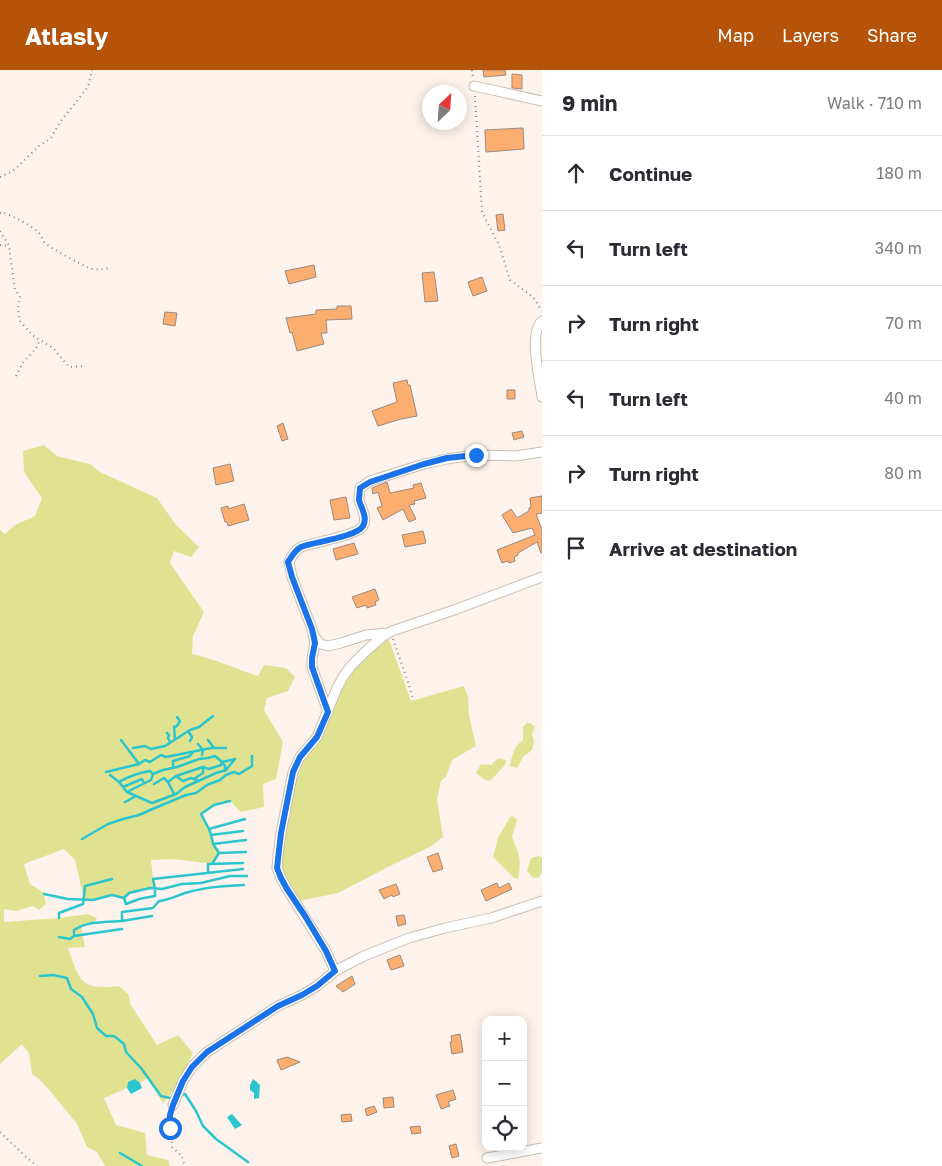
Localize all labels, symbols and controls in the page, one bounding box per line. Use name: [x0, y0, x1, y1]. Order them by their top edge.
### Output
text: Atlasly: [25, 21, 108, 50]
text: Map: [717, 24, 754, 46]
text: Layers: [782, 24, 839, 46]
text: Share: [867, 24, 917, 46]
north arrow: [422, 85, 467, 130]
text: 9 min: [562, 90, 617, 116]
text: Walk · 710 m: [827, 93, 922, 113]
icon: ahead: [562, 159, 590, 187]
text: Continue: [609, 162, 692, 185]
text: 180 m: [876, 163, 922, 183]
icon: left: [562, 234, 590, 262]
text: Turn left: [609, 237, 688, 260]
text: 340 m: [875, 238, 922, 258]
icon: right: [562, 309, 590, 337]
text: Turn right: [609, 312, 699, 335]
text: 70 m: [885, 313, 922, 333]
icon: left: [562, 384, 590, 412]
text: Turn left: [609, 387, 688, 410]
text: 40 m: [884, 388, 922, 408]
route end: [465, 444, 488, 467]
icon: right: [562, 459, 590, 487]
text: Turn right: [609, 462, 699, 485]
text: 80 m: [884, 463, 922, 483]
icon: arrive: [562, 534, 590, 562]
text: Arrive at destination: [609, 537, 797, 560]
map controls: [482, 1016, 527, 1151]
button: +: [482, 1016, 527, 1061]
button: −: [482, 1061, 527, 1106]
button: locate: [482, 1106, 527, 1151]
route start: [159, 1117, 182, 1140]

